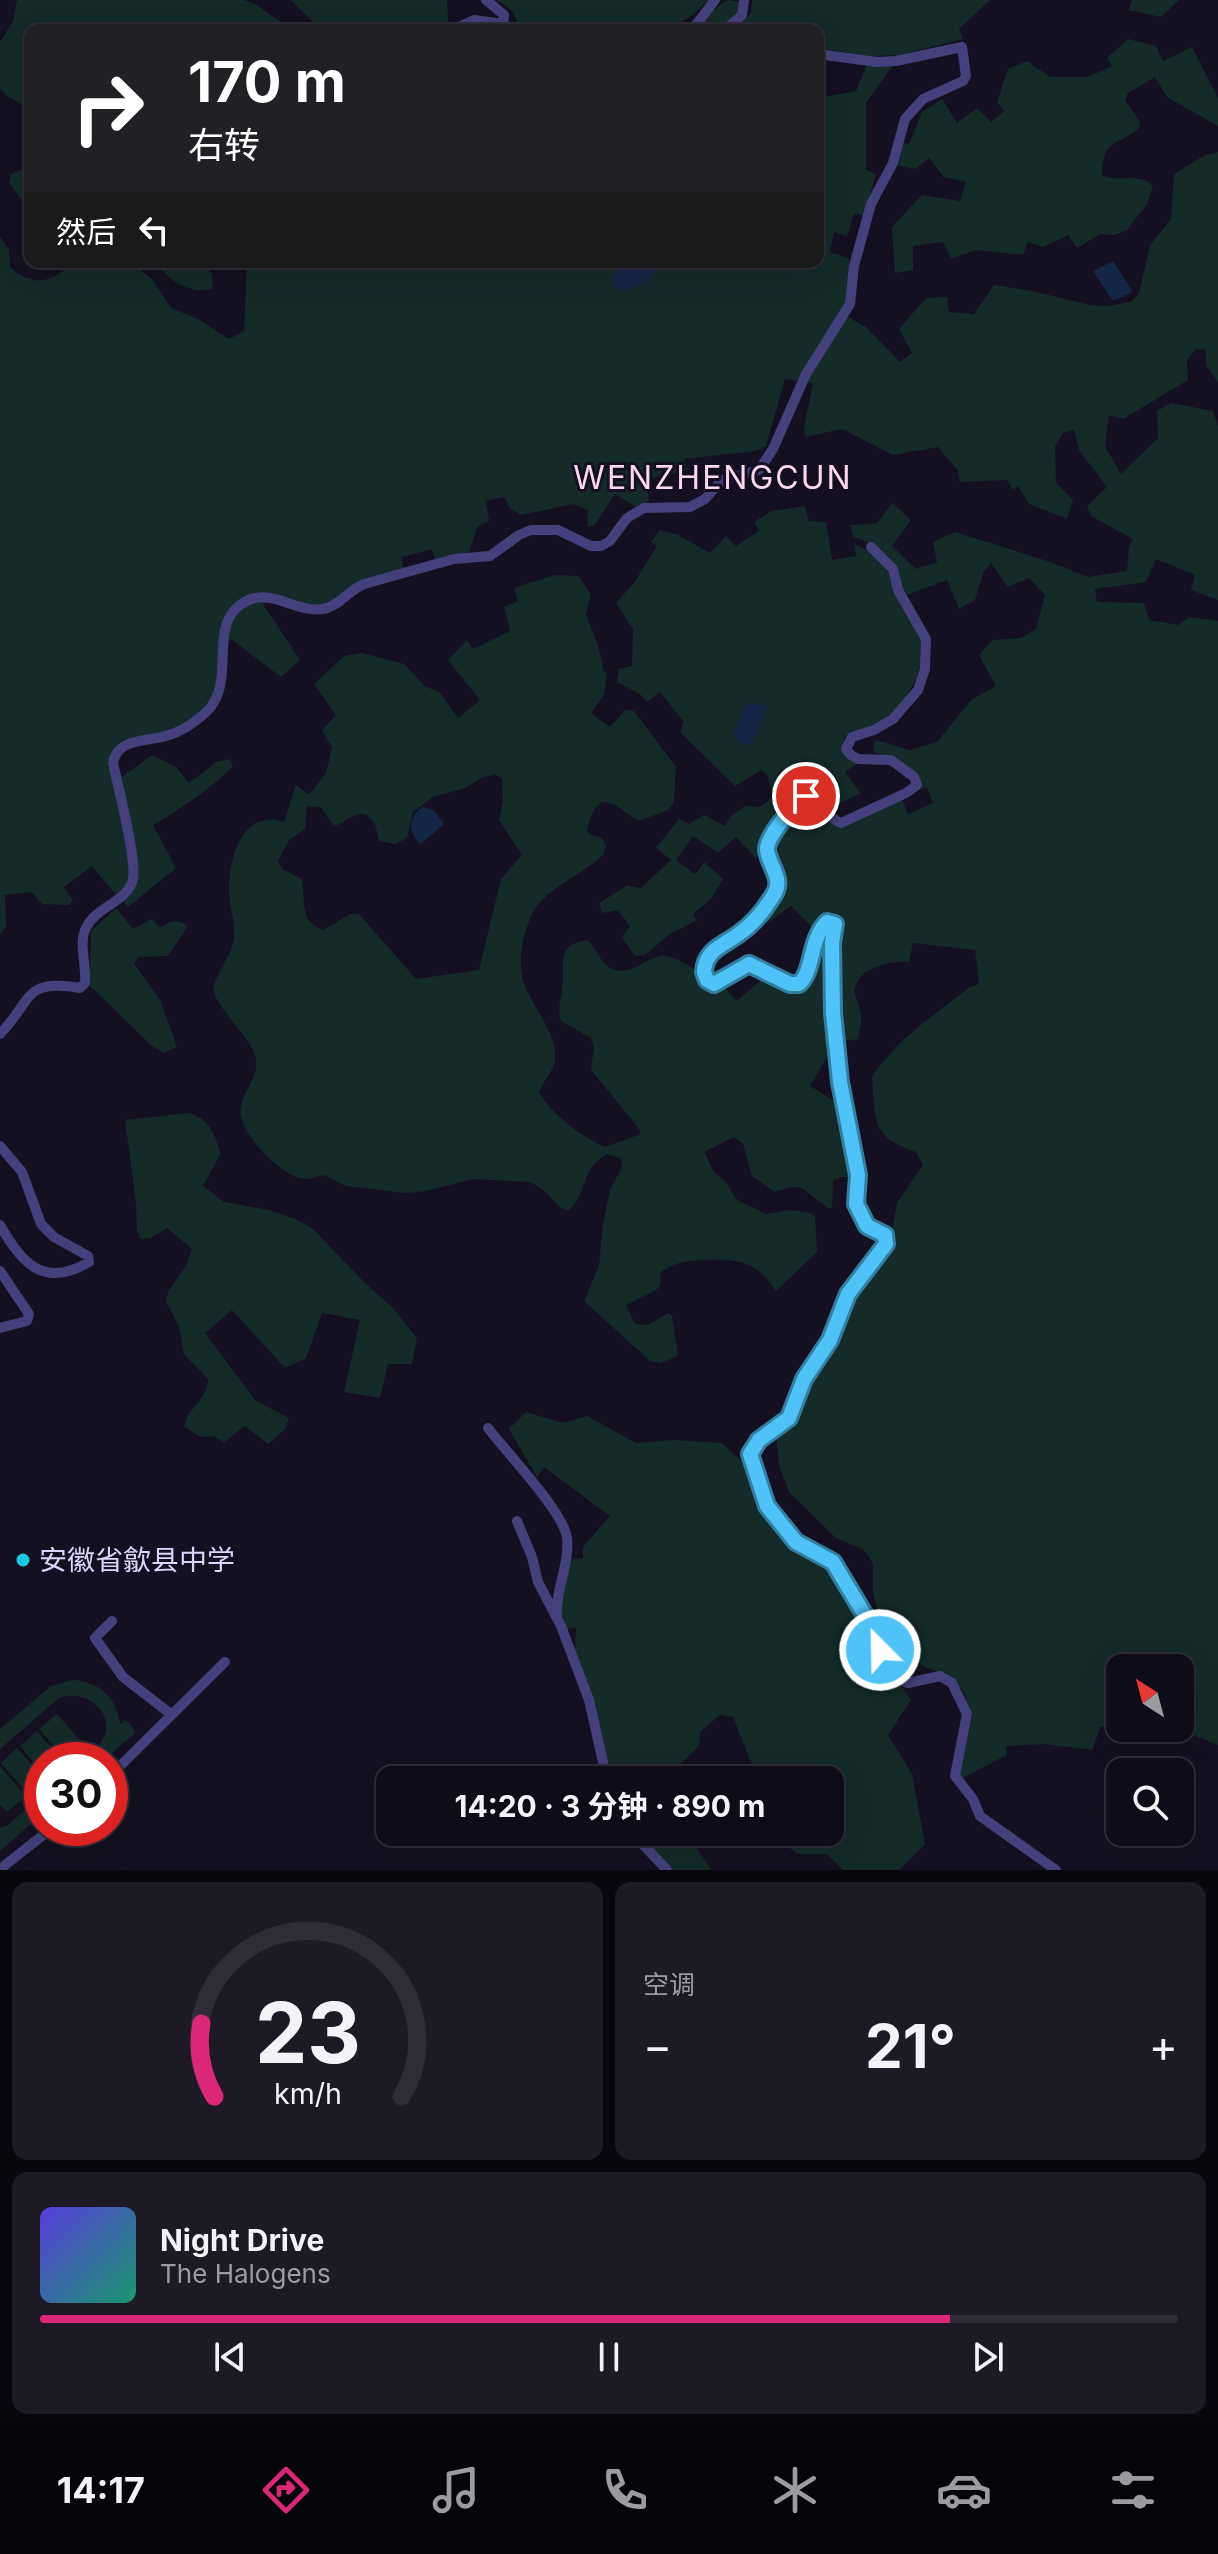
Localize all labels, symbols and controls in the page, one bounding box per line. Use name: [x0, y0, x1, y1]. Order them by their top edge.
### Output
text: 170 m: [188, 48, 346, 116]
icon: right: [56, 56, 160, 160]
text: 右转: [188, 123, 260, 167]
icon: left: [132, 208, 176, 252]
text: 然后: [56, 214, 116, 250]
district label: WENZHENGCUN: [573, 458, 853, 497]
pin: [772, 762, 840, 830]
icon: arrive: [784, 774, 828, 818]
place label: 安徽省歙县中学: [39, 1543, 235, 1577]
marker: 安徽省歙县中学: [14, 1551, 32, 1569]
position arrow: [838, 1608, 922, 1692]
north arrow: [1106, 1654, 1194, 1742]
map controls: [1106, 1654, 1194, 1846]
speed limit sign: 30: [24, 1742, 128, 1846]
button: search: [1106, 1758, 1194, 1846]
text: 14:20 · 3 分钟 · 890 m: [454, 1788, 766, 1824]
text: 空调: [643, 1969, 695, 2000]
text: 23: [254, 1982, 361, 2083]
text: 21°: [865, 2010, 956, 2082]
text: −: [643, 2019, 672, 2073]
text: +: [1149, 2019, 1178, 2073]
text: km/h: [274, 2076, 341, 2111]
text: Night Drive: [160, 2222, 324, 2258]
text: The Halogens: [160, 2258, 331, 2289]
icon: previous: [208, 2335, 252, 2379]
icon: pause: [587, 2335, 631, 2379]
icon: next: [966, 2335, 1010, 2379]
icon: directions: [258, 2462, 314, 2518]
icon: music: [428, 2462, 484, 2518]
icon: phone: [597, 2462, 653, 2518]
icon: climate: [767, 2462, 823, 2518]
icon: car: [936, 2462, 992, 2518]
icon: filters: [1105, 2462, 1161, 2518]
text: 14:17: [57, 2468, 145, 2512]

